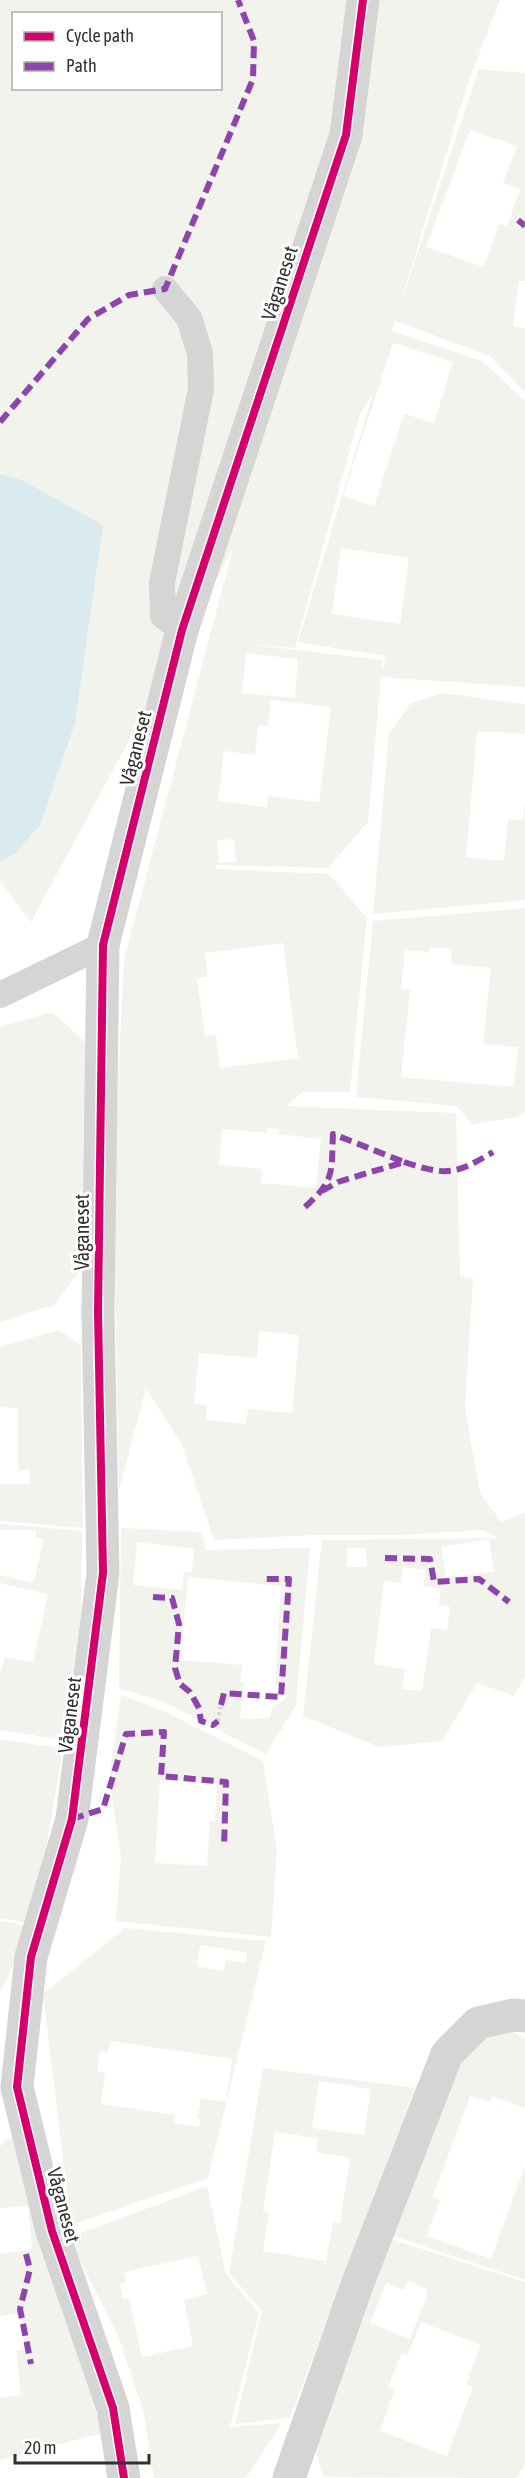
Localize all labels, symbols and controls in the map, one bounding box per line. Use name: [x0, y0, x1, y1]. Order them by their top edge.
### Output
legend: [12, 12, 222, 90]
text: Cycle path: [66, 25, 134, 46]
text: Path: [66, 55, 97, 76]
street label: Våganeset: [256, 243, 302, 323]
street label: Våganeset: [115, 708, 155, 788]
street label: Våganeset: [70, 1193, 93, 1270]
street label: Våganeset: [53, 1675, 85, 1754]
street label: Våganeset: [43, 2165, 85, 2245]
scale bar: [15, 2427, 148, 2465]
text: 20 m: [24, 2437, 56, 2458]

